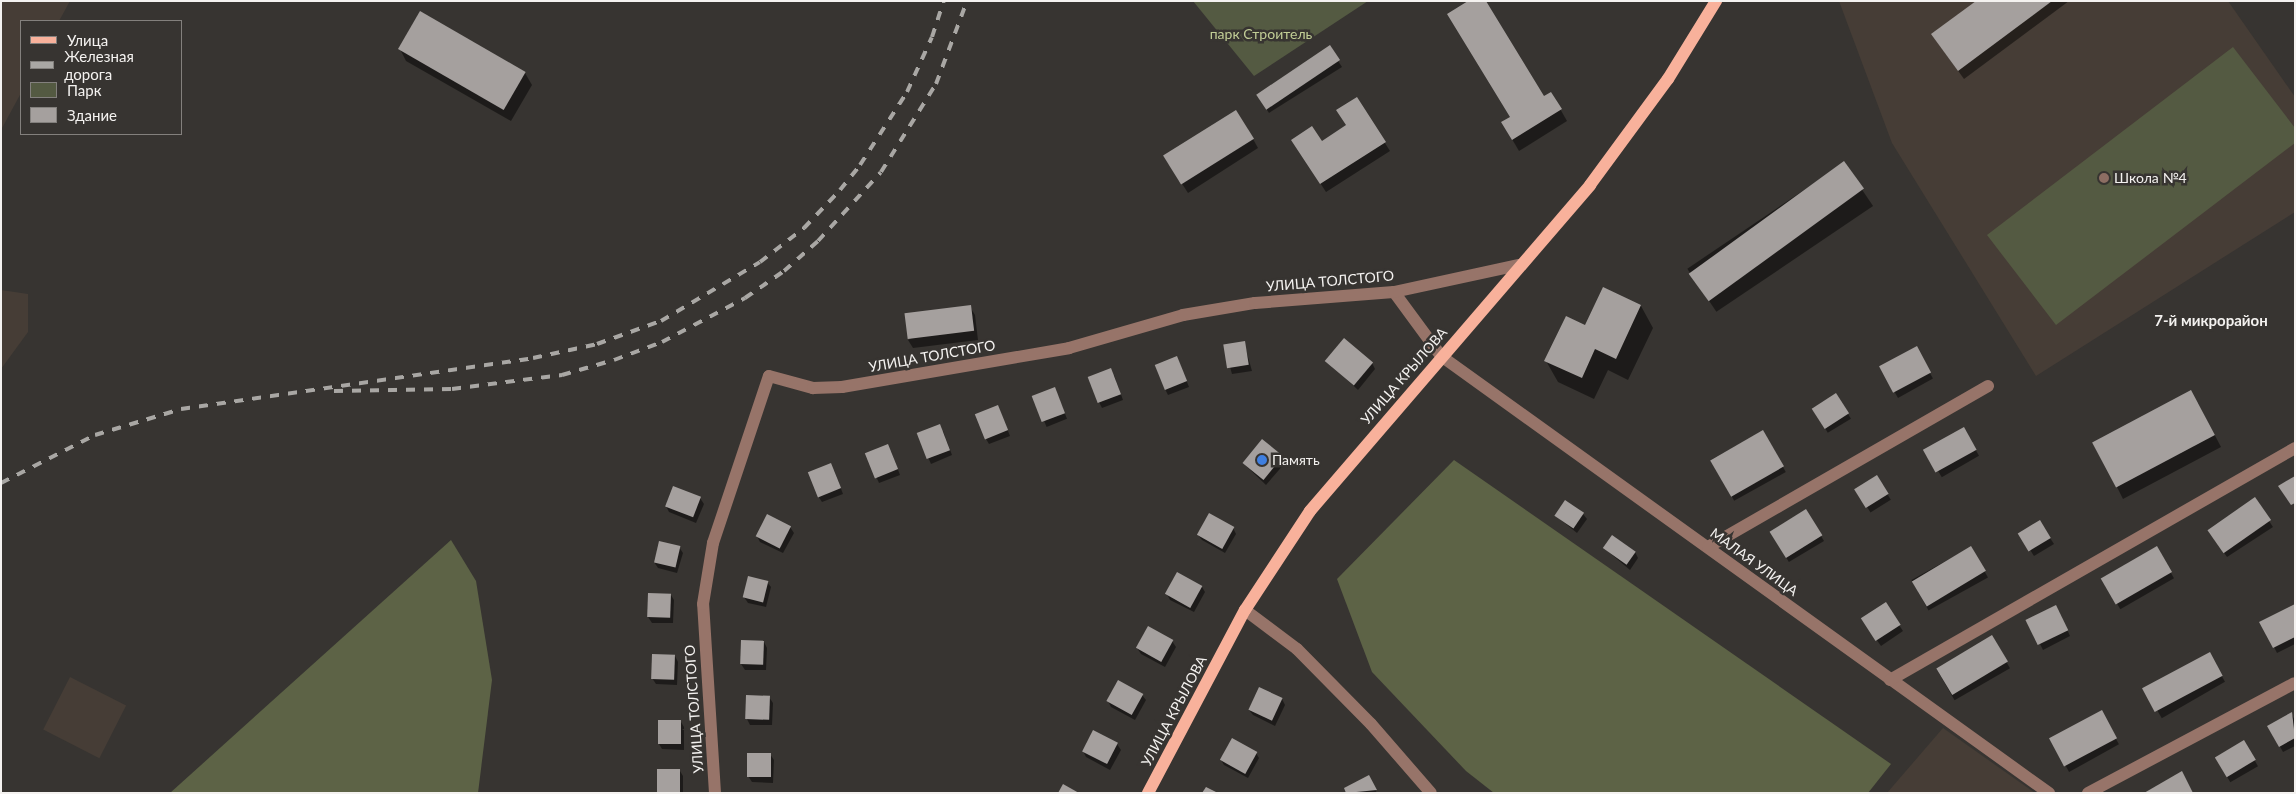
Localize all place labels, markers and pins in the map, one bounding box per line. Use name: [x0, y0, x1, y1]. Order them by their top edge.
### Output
place label: Школа №4: [2114, 170, 2187, 186]
marker: Школа №4: [2098, 172, 2110, 184]
place label: Память: [1272, 452, 1320, 468]
marker: Память: [1256, 454, 1268, 466]

